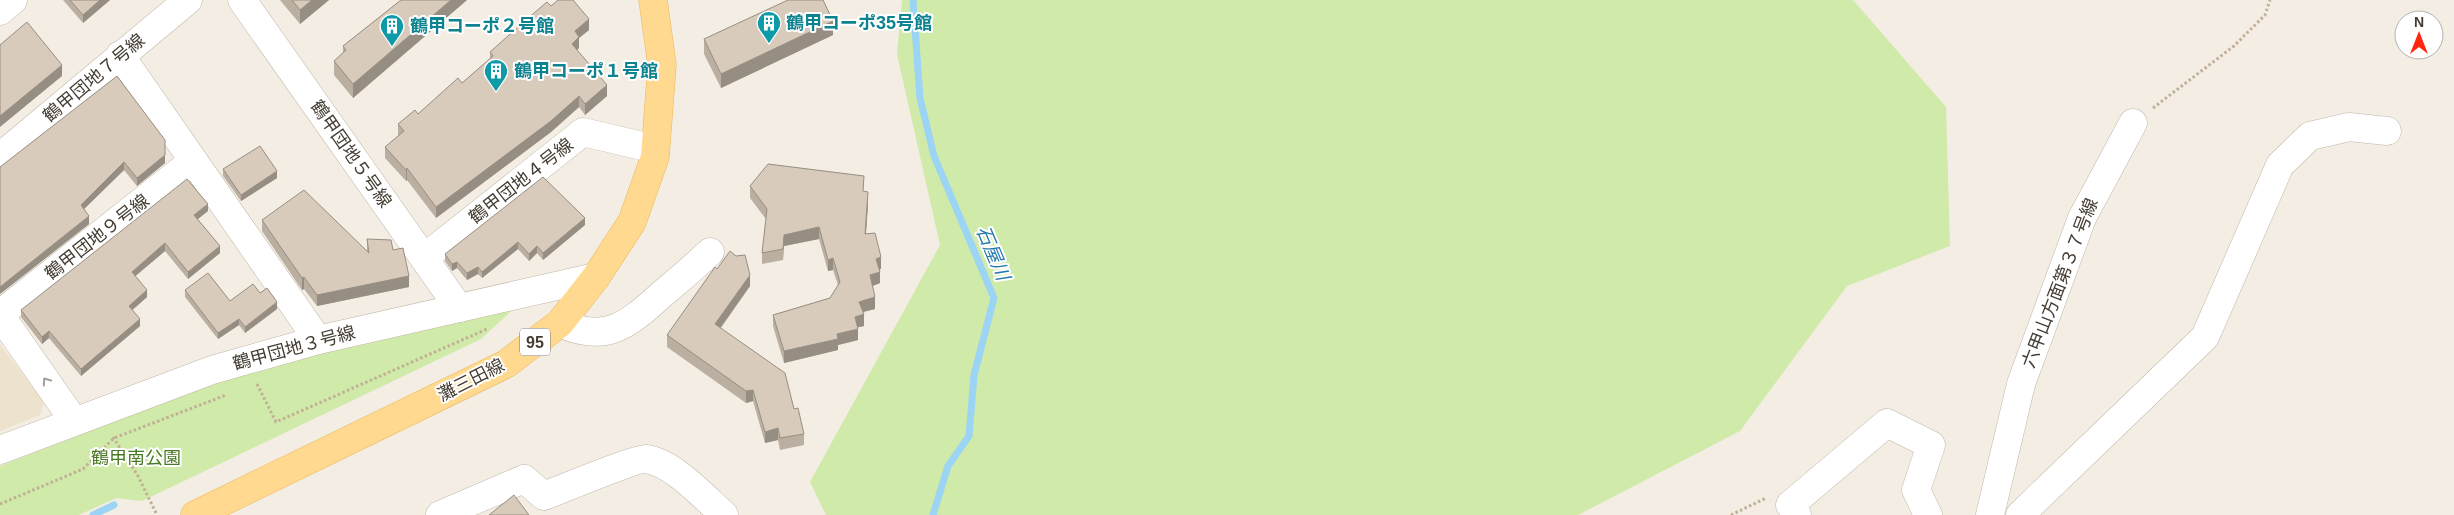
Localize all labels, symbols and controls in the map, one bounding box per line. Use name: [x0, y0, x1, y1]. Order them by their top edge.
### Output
building icon: 鶴甲コーポ35号館: [756, 10, 782, 44]
north arrow: [2394, 10, 2444, 60]
building icon: 鶴甲コーポ２号館: [379, 13, 405, 47]
place label: 鶴甲コーポ35号館: [786, 13, 932, 33]
text: N: [2414, 14, 2424, 30]
place label: 鶴甲コーポ２号館: [410, 16, 554, 36]
street label: 鶴甲団地７号線: [39, 30, 149, 126]
building icon: 鶴甲コーポ１号館: [483, 58, 509, 92]
place label: 鶴甲コーポ１号館: [514, 61, 658, 81]
street label: 鶴甲団地５号線: [307, 97, 395, 211]
street label: 鶴甲団地４号線: [465, 134, 577, 228]
street label: 鶴甲団地９号線: [41, 190, 153, 284]
street label: 六甲山方面第３７号線: [2018, 195, 2102, 371]
water label: 石屋川: [972, 223, 1015, 285]
street label: 鶴甲団地３号線: [231, 322, 357, 374]
road number: 95: [520, 328, 550, 356]
street label: 灘三田線: [434, 355, 508, 405]
one-way arrow: [43, 377, 52, 387]
park label: 鶴甲南公園: [91, 448, 181, 468]

